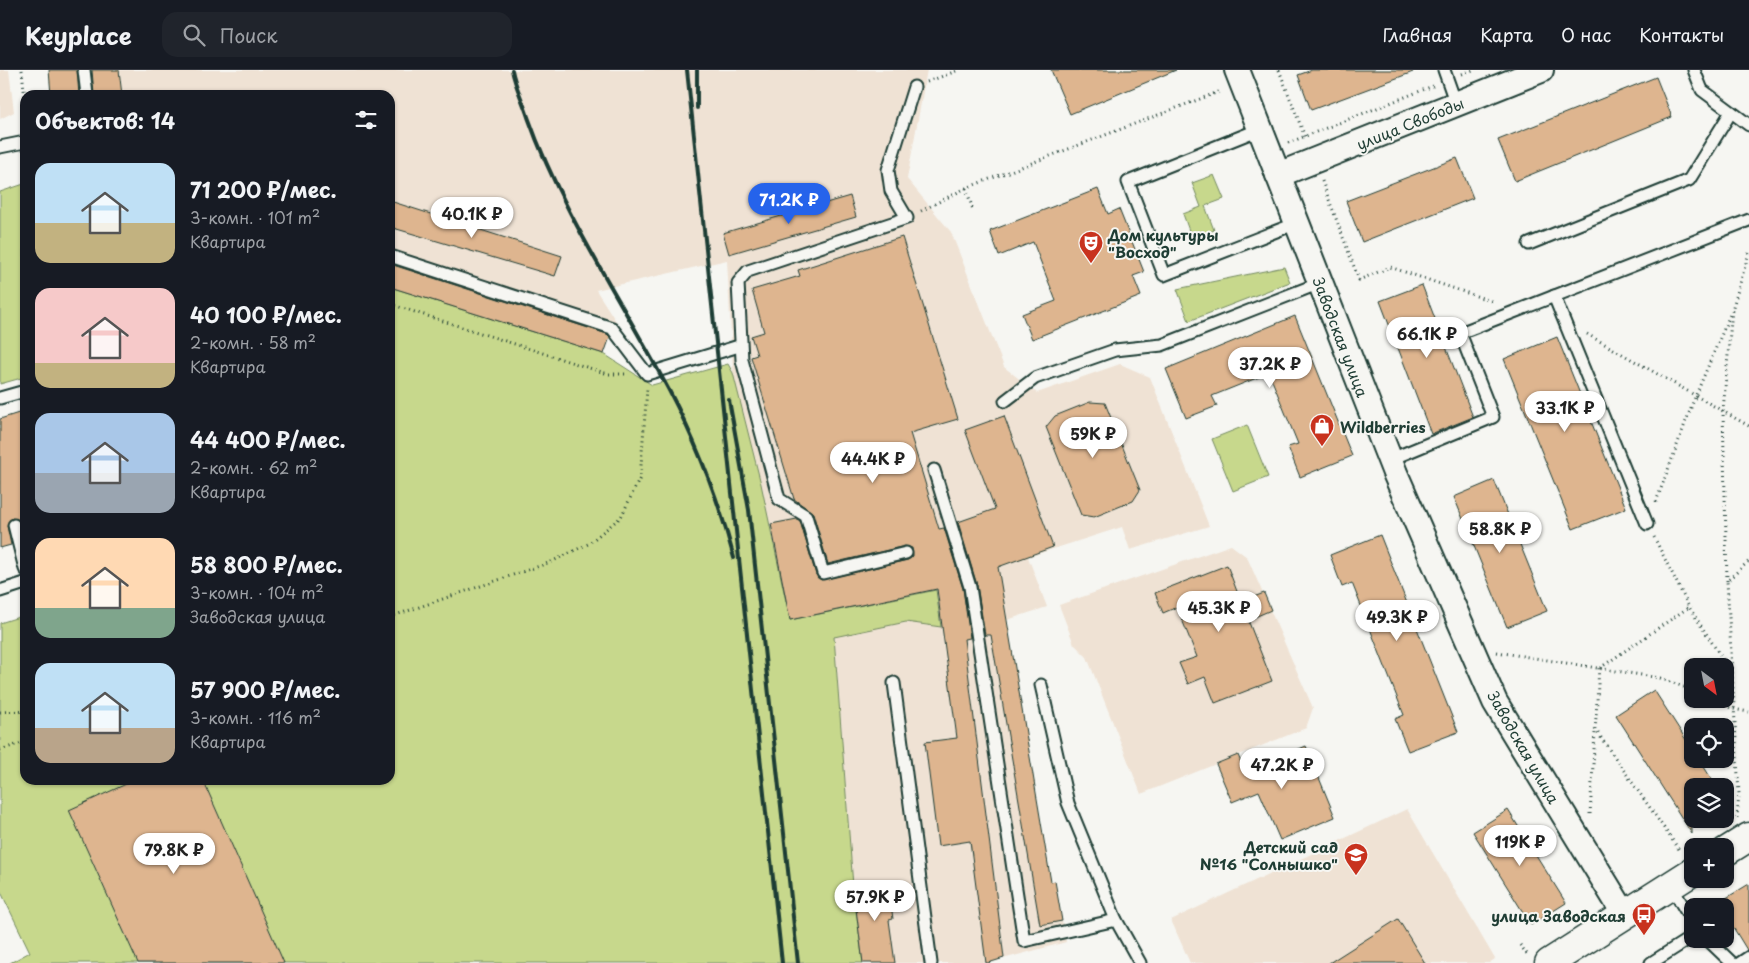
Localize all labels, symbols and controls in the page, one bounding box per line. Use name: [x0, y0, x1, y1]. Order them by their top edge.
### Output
search box: [162, 12, 512, 57]
text: Keyplace: [25, 17, 132, 53]
icon: search: [180, 21, 208, 49]
text: Поиск: [220, 21, 277, 49]
text: Главная: [1383, 21, 1452, 48]
text: Карта: [1480, 21, 1533, 48]
text: О нас: [1561, 21, 1611, 48]
text: Контакты: [1639, 21, 1724, 48]
street label: улица Свободы: [1353, 91, 1467, 155]
text: Объектов: 14: [35, 104, 175, 136]
icon: filters: [352, 106, 380, 134]
text: 71 200 ₽/мес.: [190, 173, 336, 205]
pin: 71.2K ₽: [743, 182, 835, 225]
icon: home: [75, 183, 135, 243]
text: 71.2K ₽: [759, 187, 819, 211]
pin: 40.1K ₽: [426, 196, 518, 239]
text: 40.1K ₽: [442, 201, 502, 225]
text: 3-комн. · 101 m²: [190, 205, 320, 229]
place label: Дом культуры "Восход": [1107, 223, 1218, 263]
text: Квартира: [190, 229, 265, 253]
theatre icon: Дом культуры "Восход": [1078, 230, 1104, 264]
street label: Заводская улица: [1308, 274, 1375, 401]
text: 40 100 ₽/мес.: [190, 298, 342, 330]
icon: home: [75, 308, 135, 368]
pin: 66.1K ₽: [1381, 316, 1473, 359]
text: 66.1K ₽: [1397, 321, 1457, 345]
text: 2-комн. · 58 m²: [190, 330, 316, 354]
pin: 37.2K ₽: [1224, 346, 1316, 389]
text: 37.2K ₽: [1239, 351, 1301, 375]
text: Квартира: [190, 354, 265, 378]
pin: 33.1K ₽: [1519, 390, 1611, 433]
text: 33.1K ₽: [1536, 395, 1594, 419]
shop icon: Wildberries: [1309, 413, 1335, 447]
place label: Wildberries: [1340, 415, 1426, 438]
pin: 59K ₽: [1058, 416, 1128, 459]
text: 59K ₽: [1070, 421, 1116, 445]
text: 44 400 ₽/мес.: [190, 423, 346, 455]
icon: home: [75, 433, 135, 493]
pin: 44.4K ₽: [827, 442, 919, 484]
text: 44.4K ₽: [841, 446, 905, 470]
text: 2-комн. · 62 m²: [190, 455, 317, 479]
text: Квартира: [190, 479, 265, 503]
pin: 58.8K ₽: [1454, 512, 1546, 554]
text: 58.8K ₽: [1469, 516, 1531, 540]
text: 58 800 ₽/мес.: [190, 548, 343, 580]
icon: home: [75, 558, 135, 618]
text: 3-комн. · 104 m²: [190, 580, 324, 604]
pin: 45.3K ₽: [1173, 590, 1265, 633]
text: 45.3K ₽: [1187, 595, 1251, 619]
pin: 49.3K ₽: [1351, 600, 1443, 642]
text: Заводская улица: [190, 604, 325, 628]
text: 49.3K ₽: [1366, 604, 1428, 628]
north arrow: [1684, 658, 1734, 708]
map controls: [1684, 658, 1734, 948]
text: 57 900 ₽/мес.: [190, 673, 340, 705]
icon: home: [75, 683, 135, 743]
street label: Заводская улица: [1482, 686, 1566, 808]
text: 3-комн. · 116 m²: [190, 705, 321, 729]
button: locate: [1684, 718, 1734, 768]
text: Квартира: [190, 729, 265, 753]
pin: 47.2K ₽: [1236, 748, 1328, 790]
text: 47.2K ₽: [1251, 752, 1313, 776]
button: layers: [1684, 778, 1734, 828]
pin: 119K ₽: [1479, 824, 1561, 867]
text: 119K ₽: [1495, 829, 1545, 853]
pin: 79.8K ₽: [128, 832, 220, 875]
place label: Детский сад №16 "Солнышко": [1200, 835, 1338, 875]
text: 79.8K ₽: [144, 837, 204, 861]
button: +: [1684, 838, 1734, 888]
school or university icon: Детский сад №16 "Солнышко": [1343, 842, 1369, 876]
pin: 57.9K ₽: [829, 880, 921, 922]
text: 57.9K ₽: [845, 884, 905, 908]
button: −: [1684, 898, 1734, 948]
bus stop icon: улица Заводская: [1631, 902, 1657, 936]
place label: улица Заводская: [1491, 904, 1626, 927]

